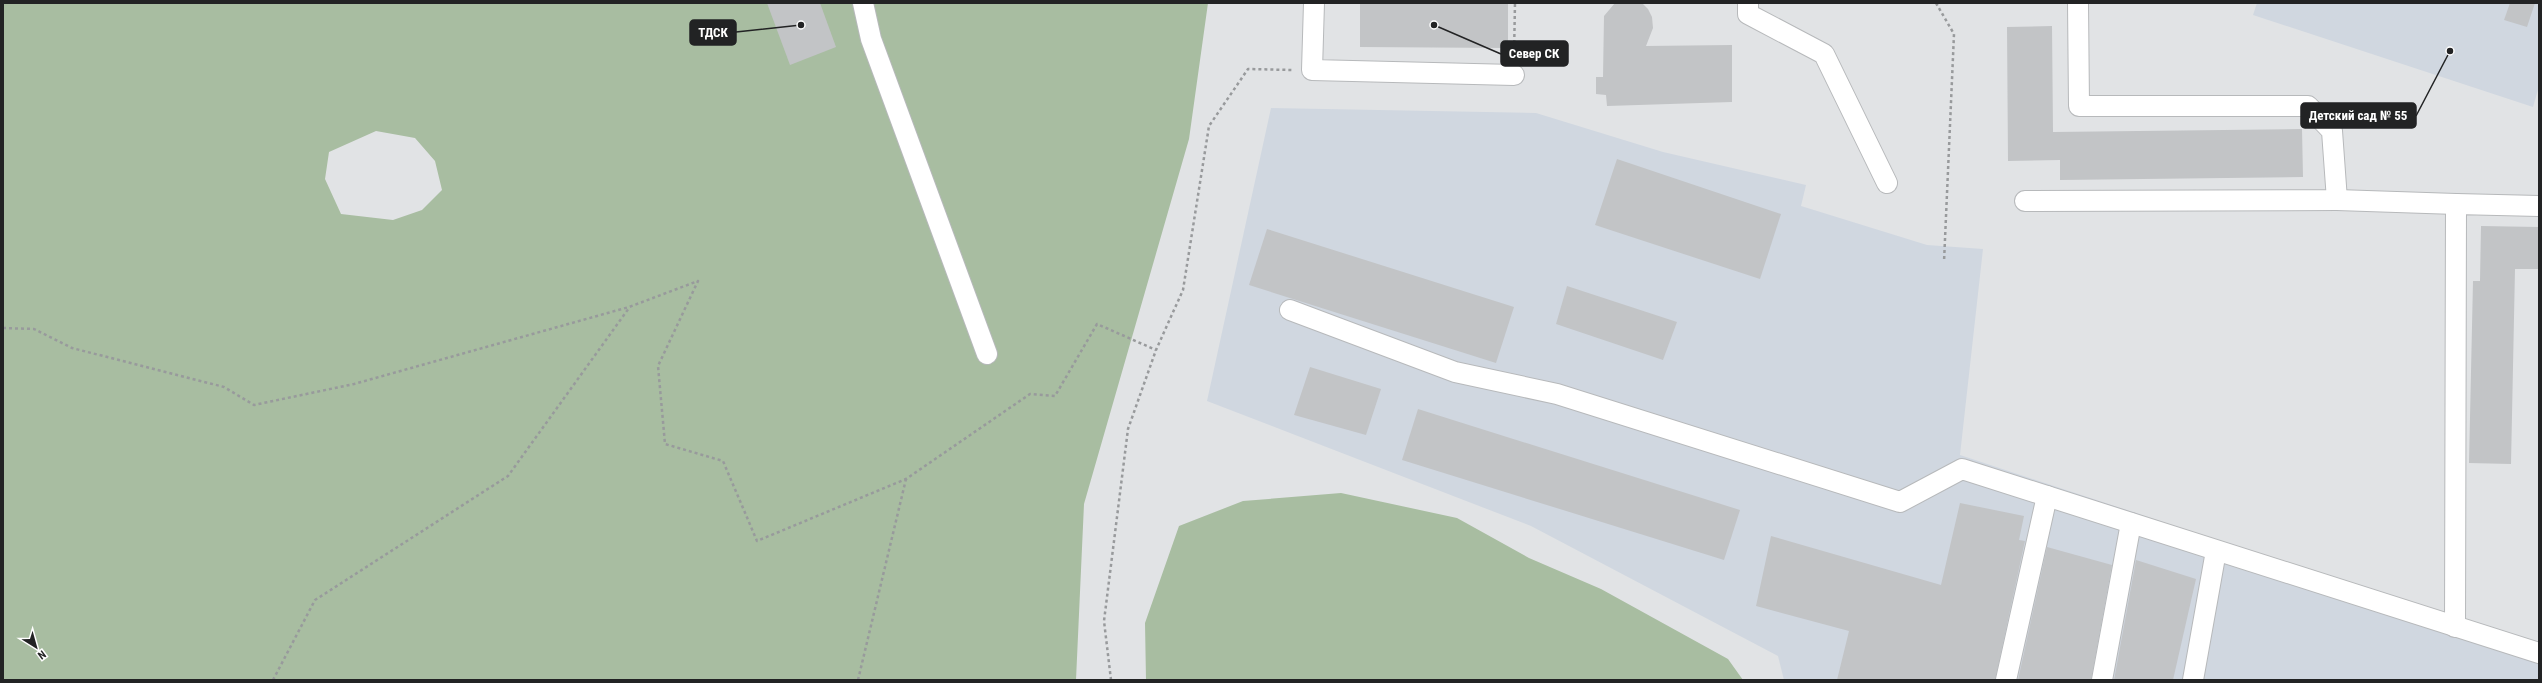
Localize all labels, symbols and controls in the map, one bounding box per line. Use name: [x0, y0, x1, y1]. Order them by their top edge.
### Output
callout: ТДСК: [690, 20, 736, 45]
text: ТДСК: [698, 25, 728, 40]
callout: Север СК: [1501, 41, 1568, 66]
text: Север СК: [1509, 46, 1560, 61]
callout: Детский сад № 55: [2301, 103, 2416, 128]
text: Детский сад № 55: [2309, 108, 2408, 123]
north arrow: [16, 627, 56, 667]
text: N: [35, 647, 48, 662]

